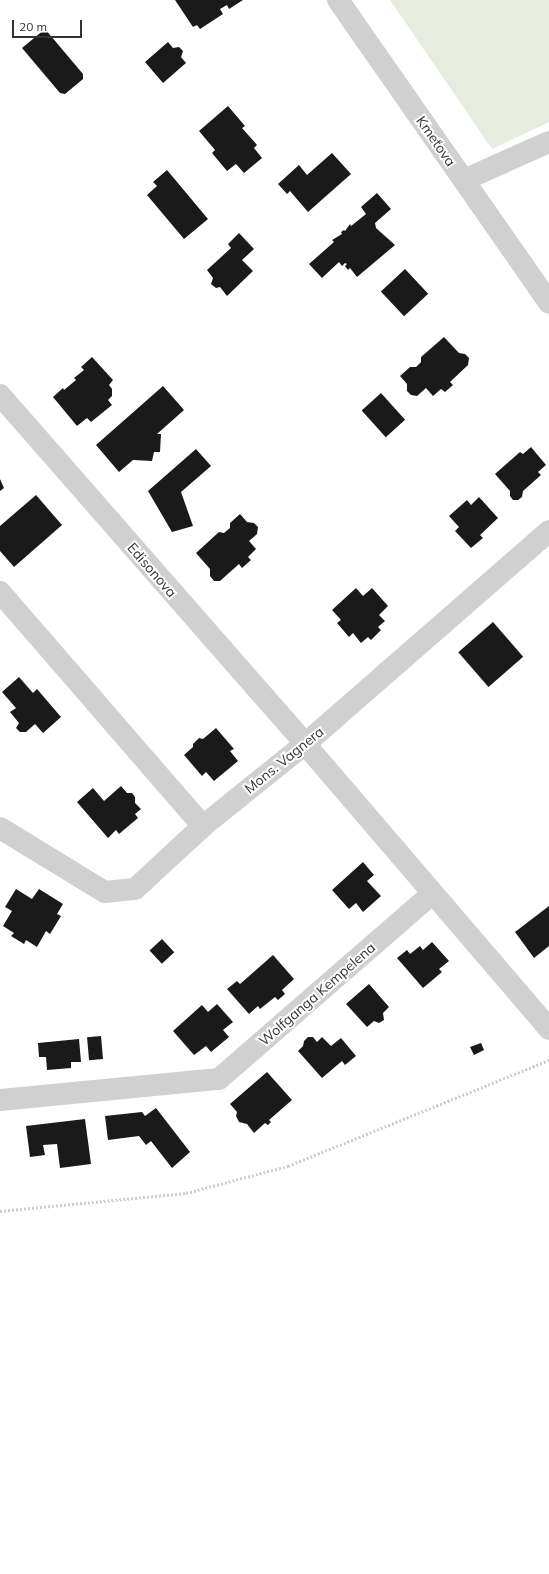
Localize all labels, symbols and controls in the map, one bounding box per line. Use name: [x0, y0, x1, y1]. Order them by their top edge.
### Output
scale bar: [14, 12, 84, 38]
text: 20 m: [19, 19, 47, 34]
street label: Kmeťova: [413, 113, 459, 169]
street label: Edisonova: [124, 539, 180, 601]
street label: Mons. Vagnera: [241, 723, 327, 797]
street label: Wolfganga Kempelena: [256, 939, 378, 1049]

